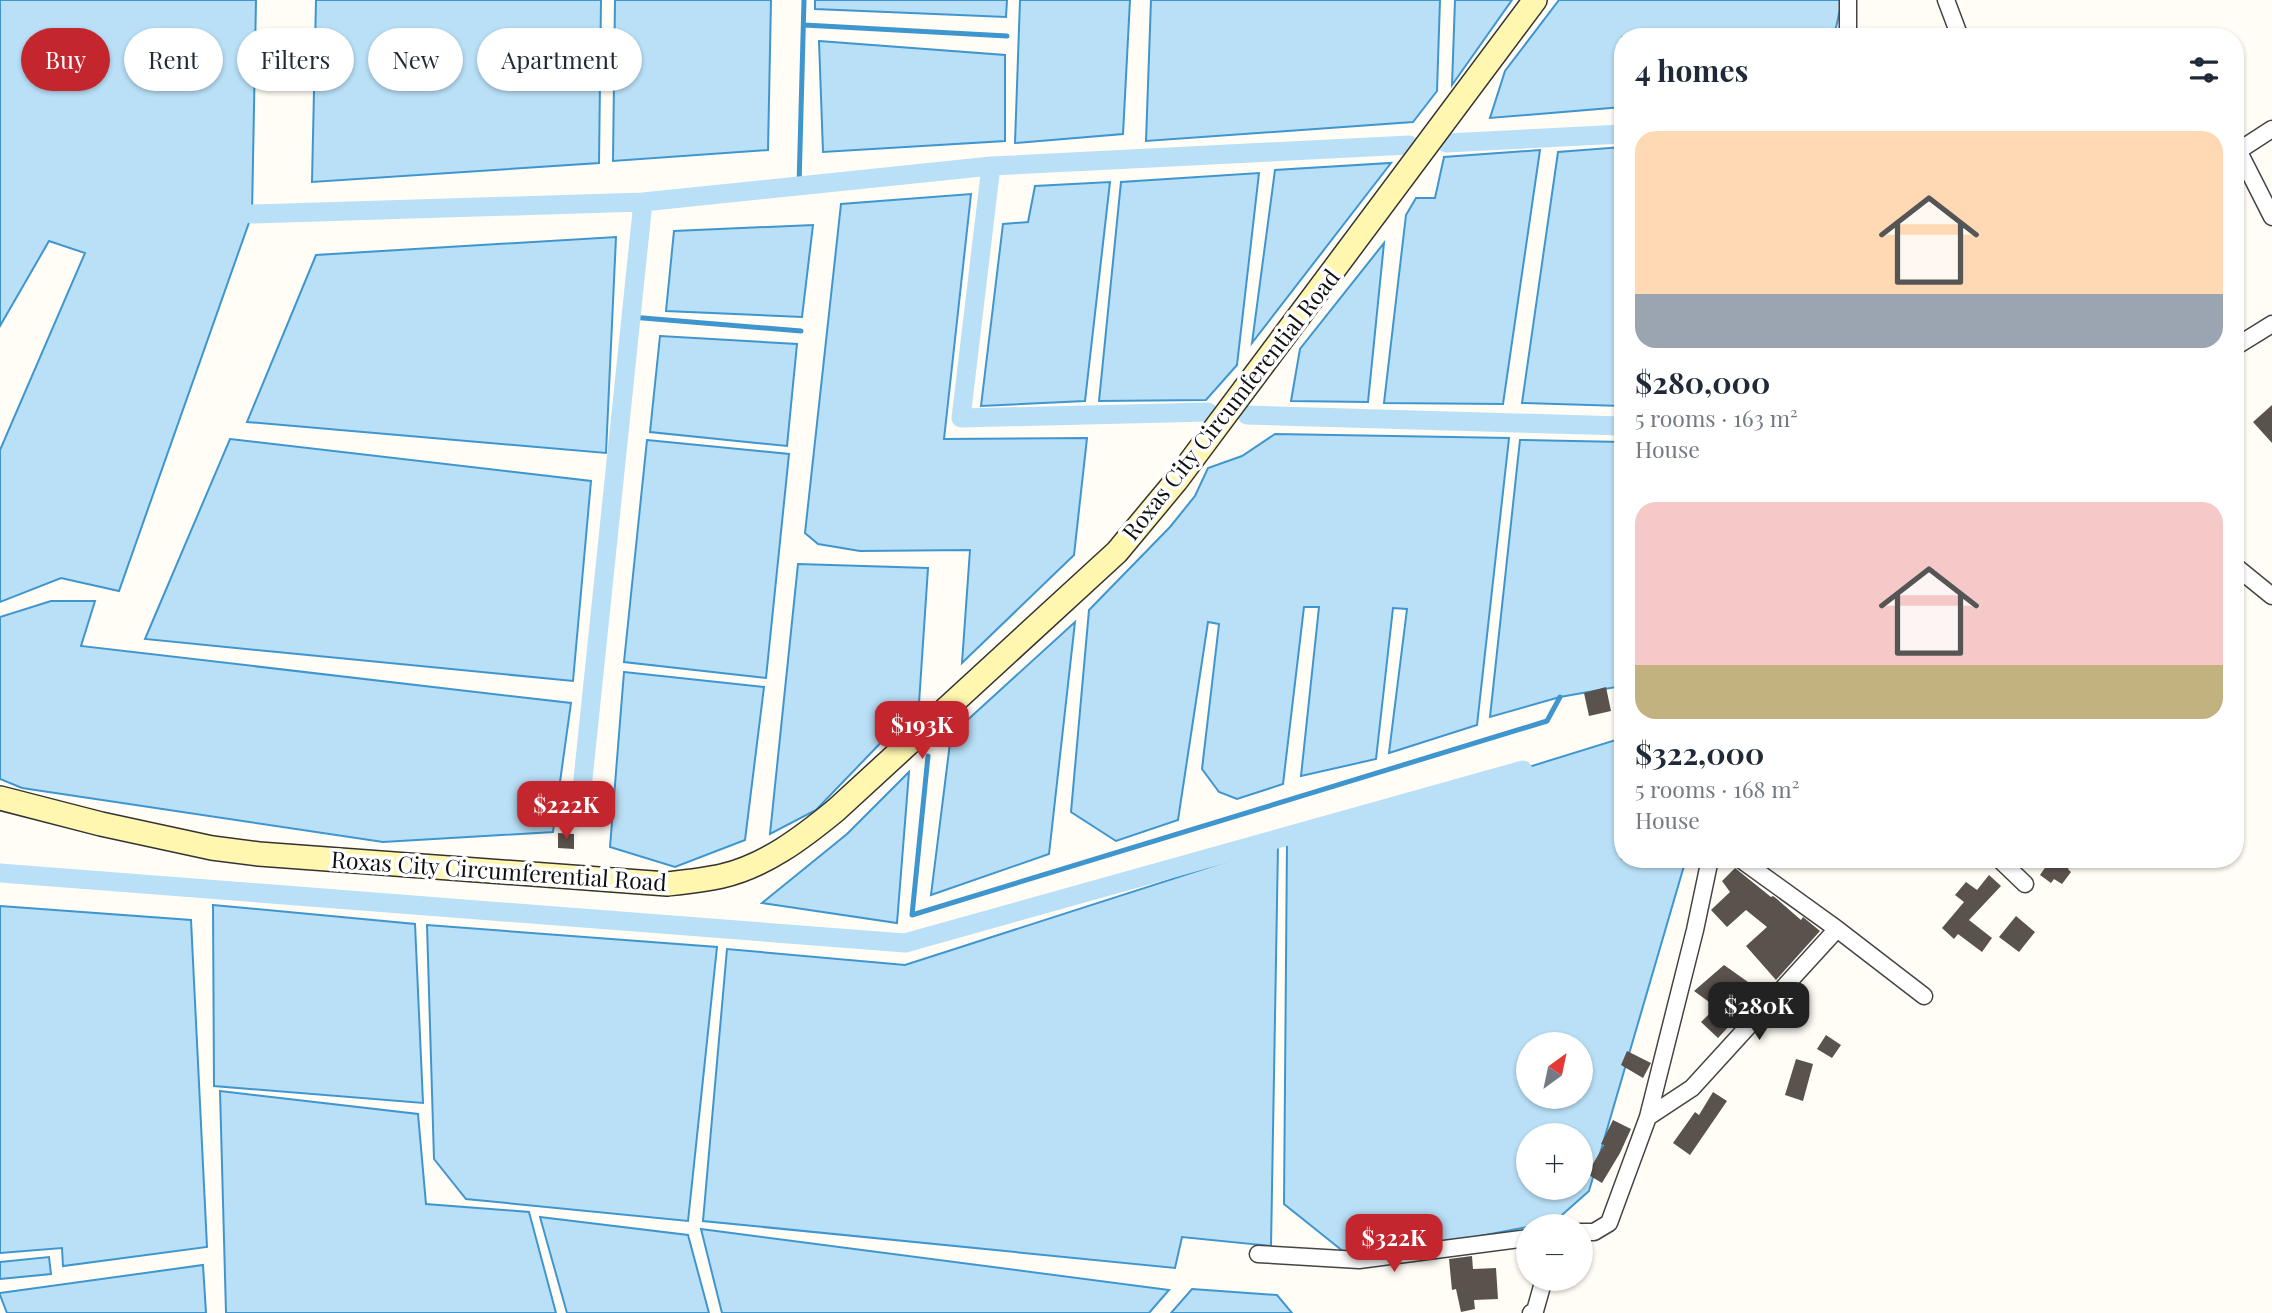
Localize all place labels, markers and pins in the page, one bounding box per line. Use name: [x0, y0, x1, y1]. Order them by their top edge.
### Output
pin: $193K: [873, 702, 971, 761]
pin: $222K: [517, 782, 615, 841]
pin: $280K: [1710, 982, 1808, 1042]
pin: $322K: [1345, 1214, 1443, 1274]

